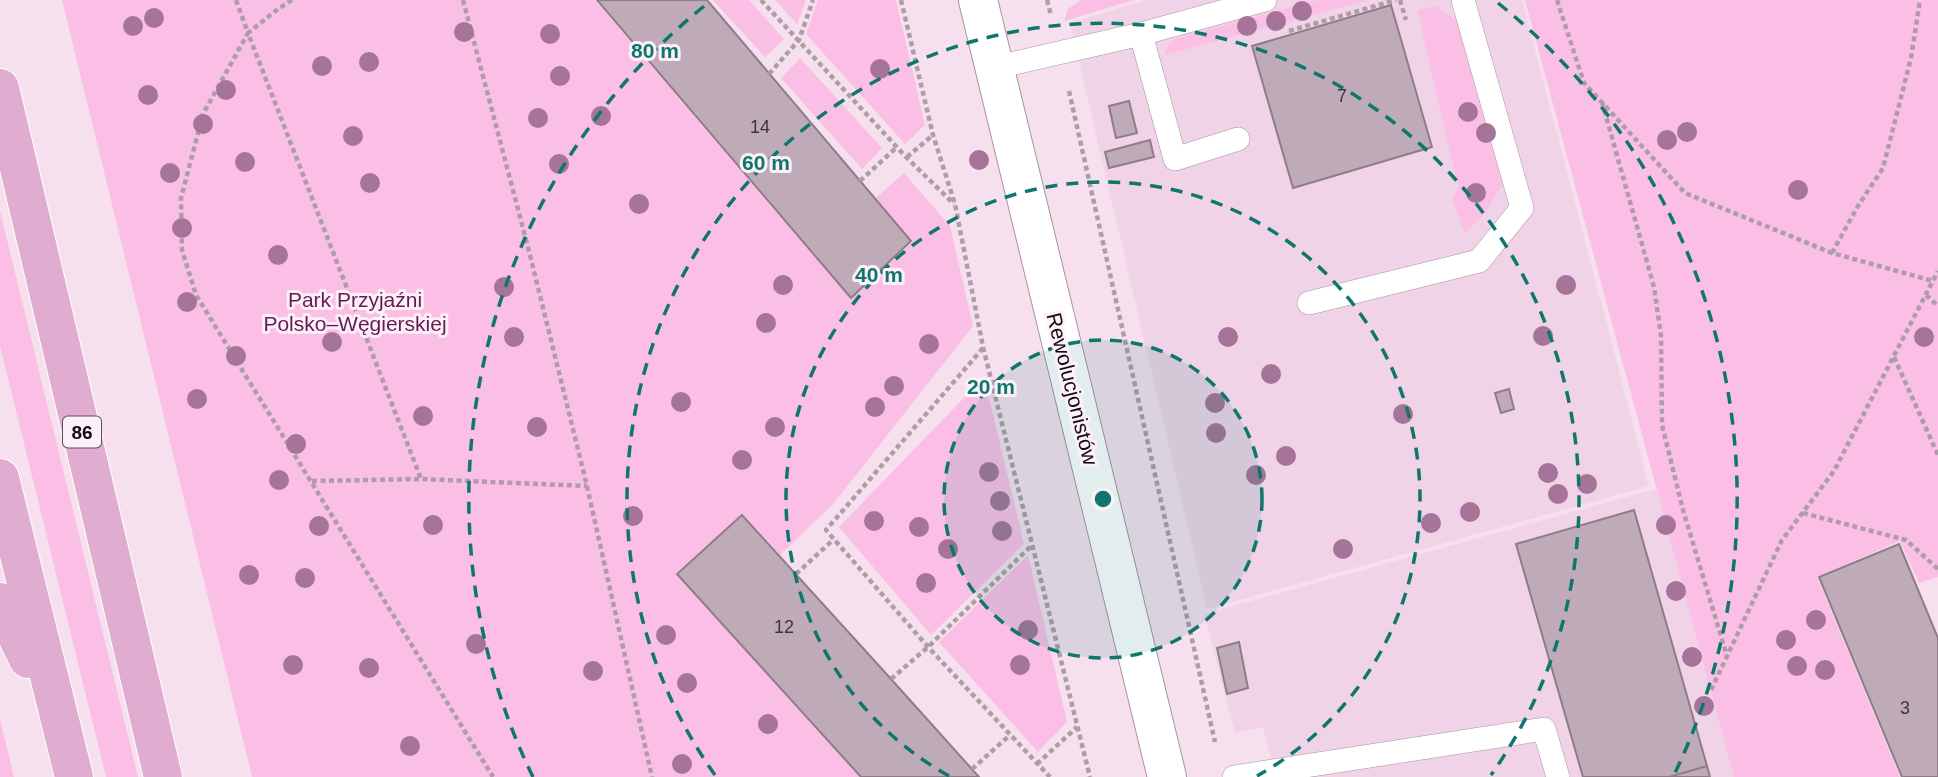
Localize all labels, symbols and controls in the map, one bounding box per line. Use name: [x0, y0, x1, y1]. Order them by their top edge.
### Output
text: 80 m: [631, 39, 679, 62]
house number: 7: [1337, 86, 1347, 106]
house number: 14: [750, 117, 770, 137]
text: 60 m: [742, 151, 790, 174]
text: 40 m: [855, 263, 903, 286]
park label: Park Przyjaźni Polsko–Węgierskiej: [263, 288, 447, 335]
street label: Rewolucjonistów: [1042, 310, 1103, 468]
text: 20 m: [967, 375, 1015, 398]
road number: 86: [63, 416, 101, 448]
centre of rings: [1091, 487, 1115, 511]
house number: 12: [774, 617, 794, 637]
house number: 3: [1900, 698, 1910, 718]

